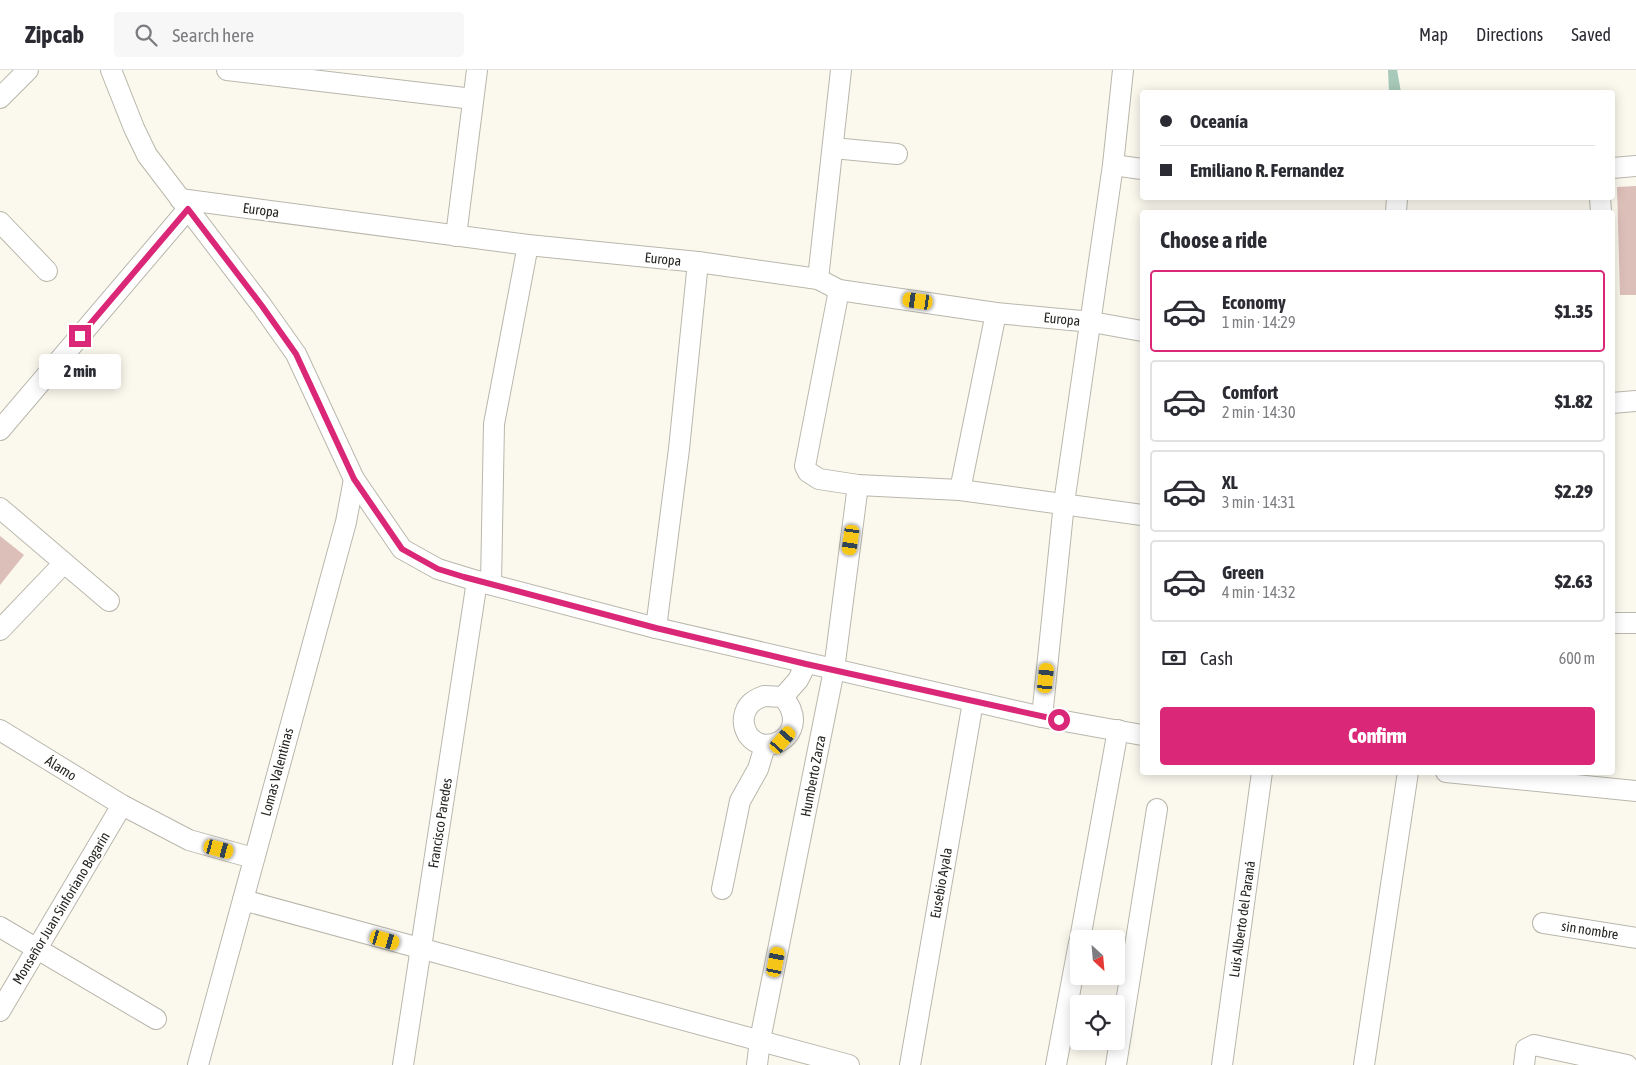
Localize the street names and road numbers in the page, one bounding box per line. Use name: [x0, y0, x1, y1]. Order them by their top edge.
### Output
street label: Europa: [242, 200, 280, 220]
street label: Europa: [644, 249, 682, 269]
street label: Europa: [1043, 309, 1081, 329]
street label: Lomas Valentinas: [258, 726, 296, 818]
street label: Humberto Zarza: [797, 734, 829, 818]
street label: Álamo: [42, 752, 80, 784]
street label: Francisco Paredes: [425, 777, 455, 869]
street label: Monseñor Juan Sinforiano Bogarin: [9, 829, 113, 987]
street label: Eusebio Ayala: [927, 846, 955, 920]
street label: Luis Alberto del Paraná: [1226, 860, 1258, 978]
street label: sin nombre: [1560, 918, 1620, 942]

